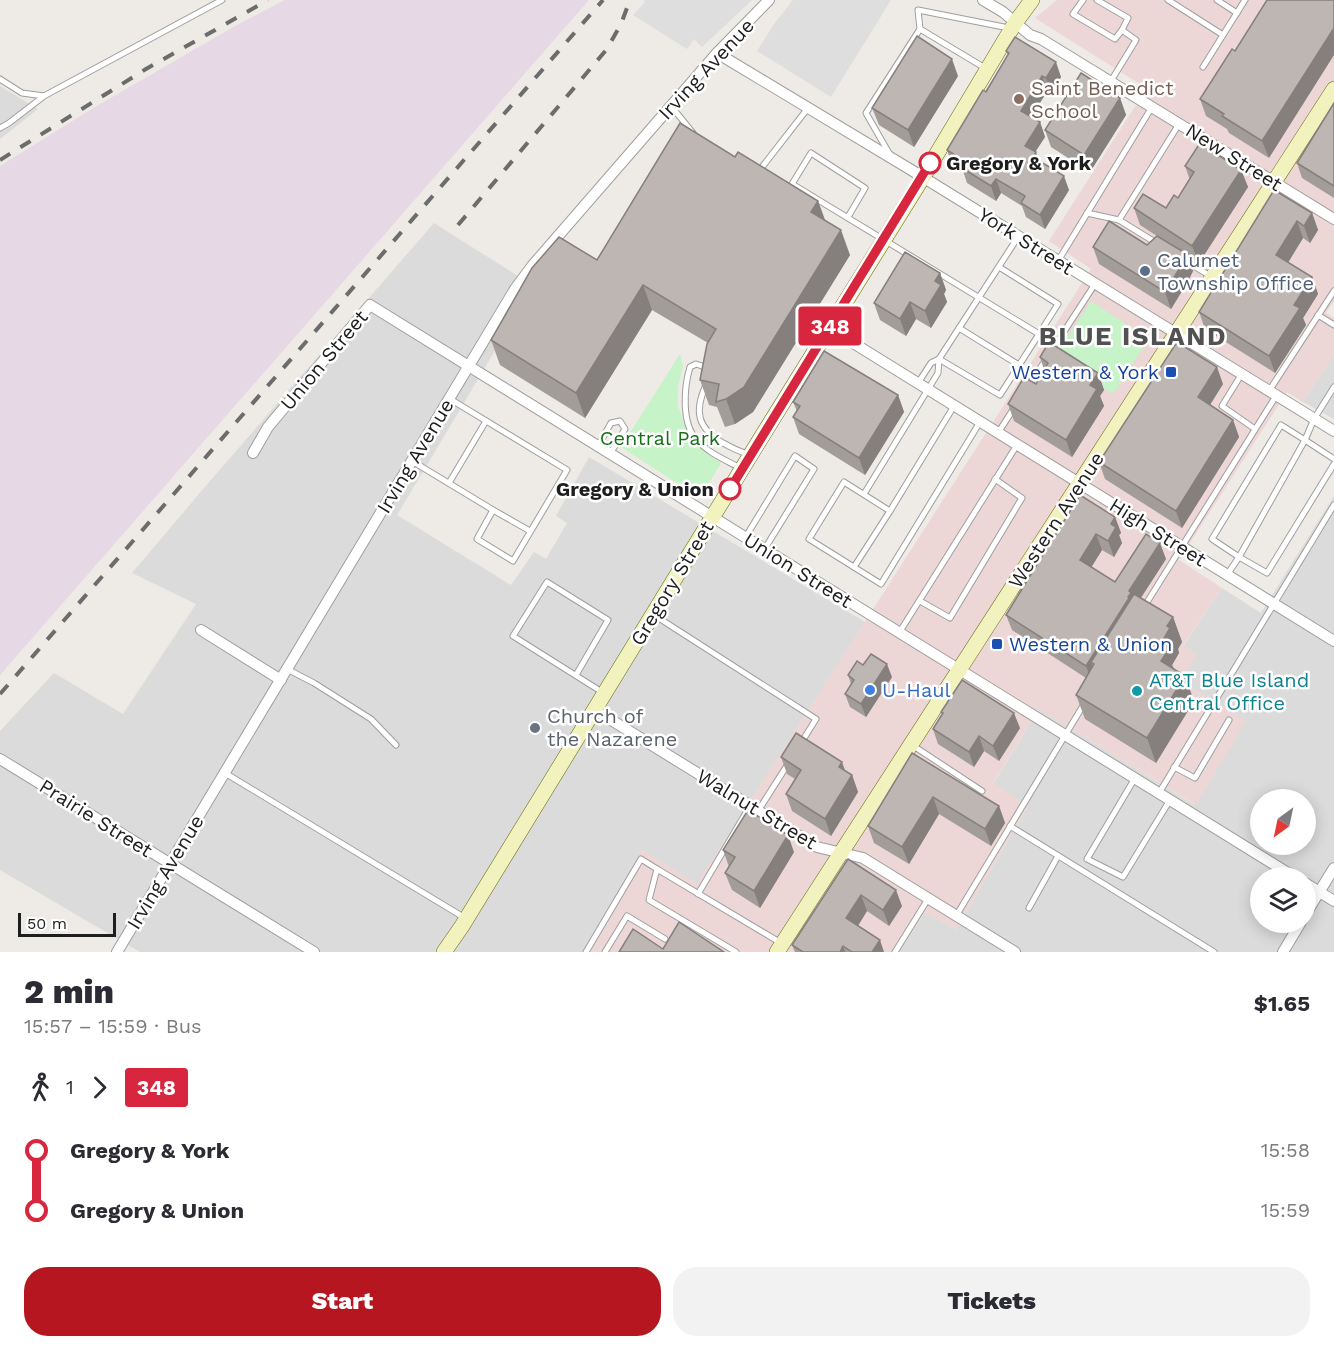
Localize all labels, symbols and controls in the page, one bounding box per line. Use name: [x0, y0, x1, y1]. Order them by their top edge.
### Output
street label: Irving Avenue: [653, 13, 759, 125]
place label: Saint Benedict School: [1031, 76, 1174, 123]
marker: Saint Benedict School: [1012, 92, 1026, 106]
street label: New Street: [1181, 118, 1287, 196]
place label: Gregory & York: [946, 151, 1091, 175]
marker: Gregory & York: [919, 152, 941, 174]
street label: York Street: [974, 202, 1079, 280]
place label: Calumet Township Office: [1157, 248, 1314, 295]
marker: Calumet Township Office: [1138, 264, 1152, 278]
street label: Union Street: [275, 305, 373, 415]
line badge: 348: [796, 306, 864, 346]
text: 348: [810, 314, 850, 339]
district label: BLUE ISLAND: [1039, 321, 1227, 351]
place label: Western & York: [1011, 360, 1159, 384]
marker: Western & York: [1164, 365, 1178, 379]
street label: Irving Avenue: [371, 394, 459, 518]
park label: Central Park: [600, 426, 720, 450]
street label: Western Avenue: [1003, 447, 1109, 593]
place label: Gregory & Union: [556, 477, 714, 501]
marker: Gregory & Union: [719, 478, 741, 500]
street label: High Street: [1105, 493, 1212, 572]
street label: Gregory Street: [625, 516, 719, 650]
street label: Union Street: [739, 527, 857, 613]
place label: Western & Union: [1009, 632, 1172, 656]
marker: Western & Union: [990, 637, 1004, 651]
place label: AT&T Blue Island Central Office: [1149, 668, 1309, 715]
place label: U-Haul: [882, 678, 951, 702]
marker: U-Haul: [863, 683, 877, 697]
marker: AT&T Blue Island Central Office: [1130, 684, 1144, 698]
place label: Church of the Nazarene: [547, 704, 677, 751]
marker: Church of the Nazarene: [528, 721, 542, 735]
street label: Walnut Street: [693, 764, 822, 855]
street label: Prairie Street: [35, 774, 157, 863]
north arrow: [1250, 789, 1316, 855]
map controls: [1250, 789, 1316, 933]
street label: Irving Avenue: [121, 810, 209, 934]
button: layers: [1250, 867, 1316, 933]
scale bar: [18, 910, 116, 938]
text: 50 m: [27, 914, 67, 933]
text: 2 min: [24, 972, 114, 1011]
text: $1.65: [1254, 991, 1310, 1016]
text: 15:57 – 15:59 · Bus: [24, 1014, 202, 1038]
icon: walk: [24, 1071, 57, 1104]
icon: forward: [83, 1071, 116, 1104]
text: 1: [66, 1075, 74, 1099]
text: 348: [137, 1075, 176, 1100]
text: Gregory & York: [70, 1138, 229, 1163]
text: 15:58: [1261, 1138, 1310, 1162]
text: Gregory & Union: [70, 1198, 244, 1223]
text: 15:59: [1261, 1198, 1310, 1222]
button: Start: [24, 1267, 661, 1336]
button: Tickets: [673, 1267, 1310, 1336]

